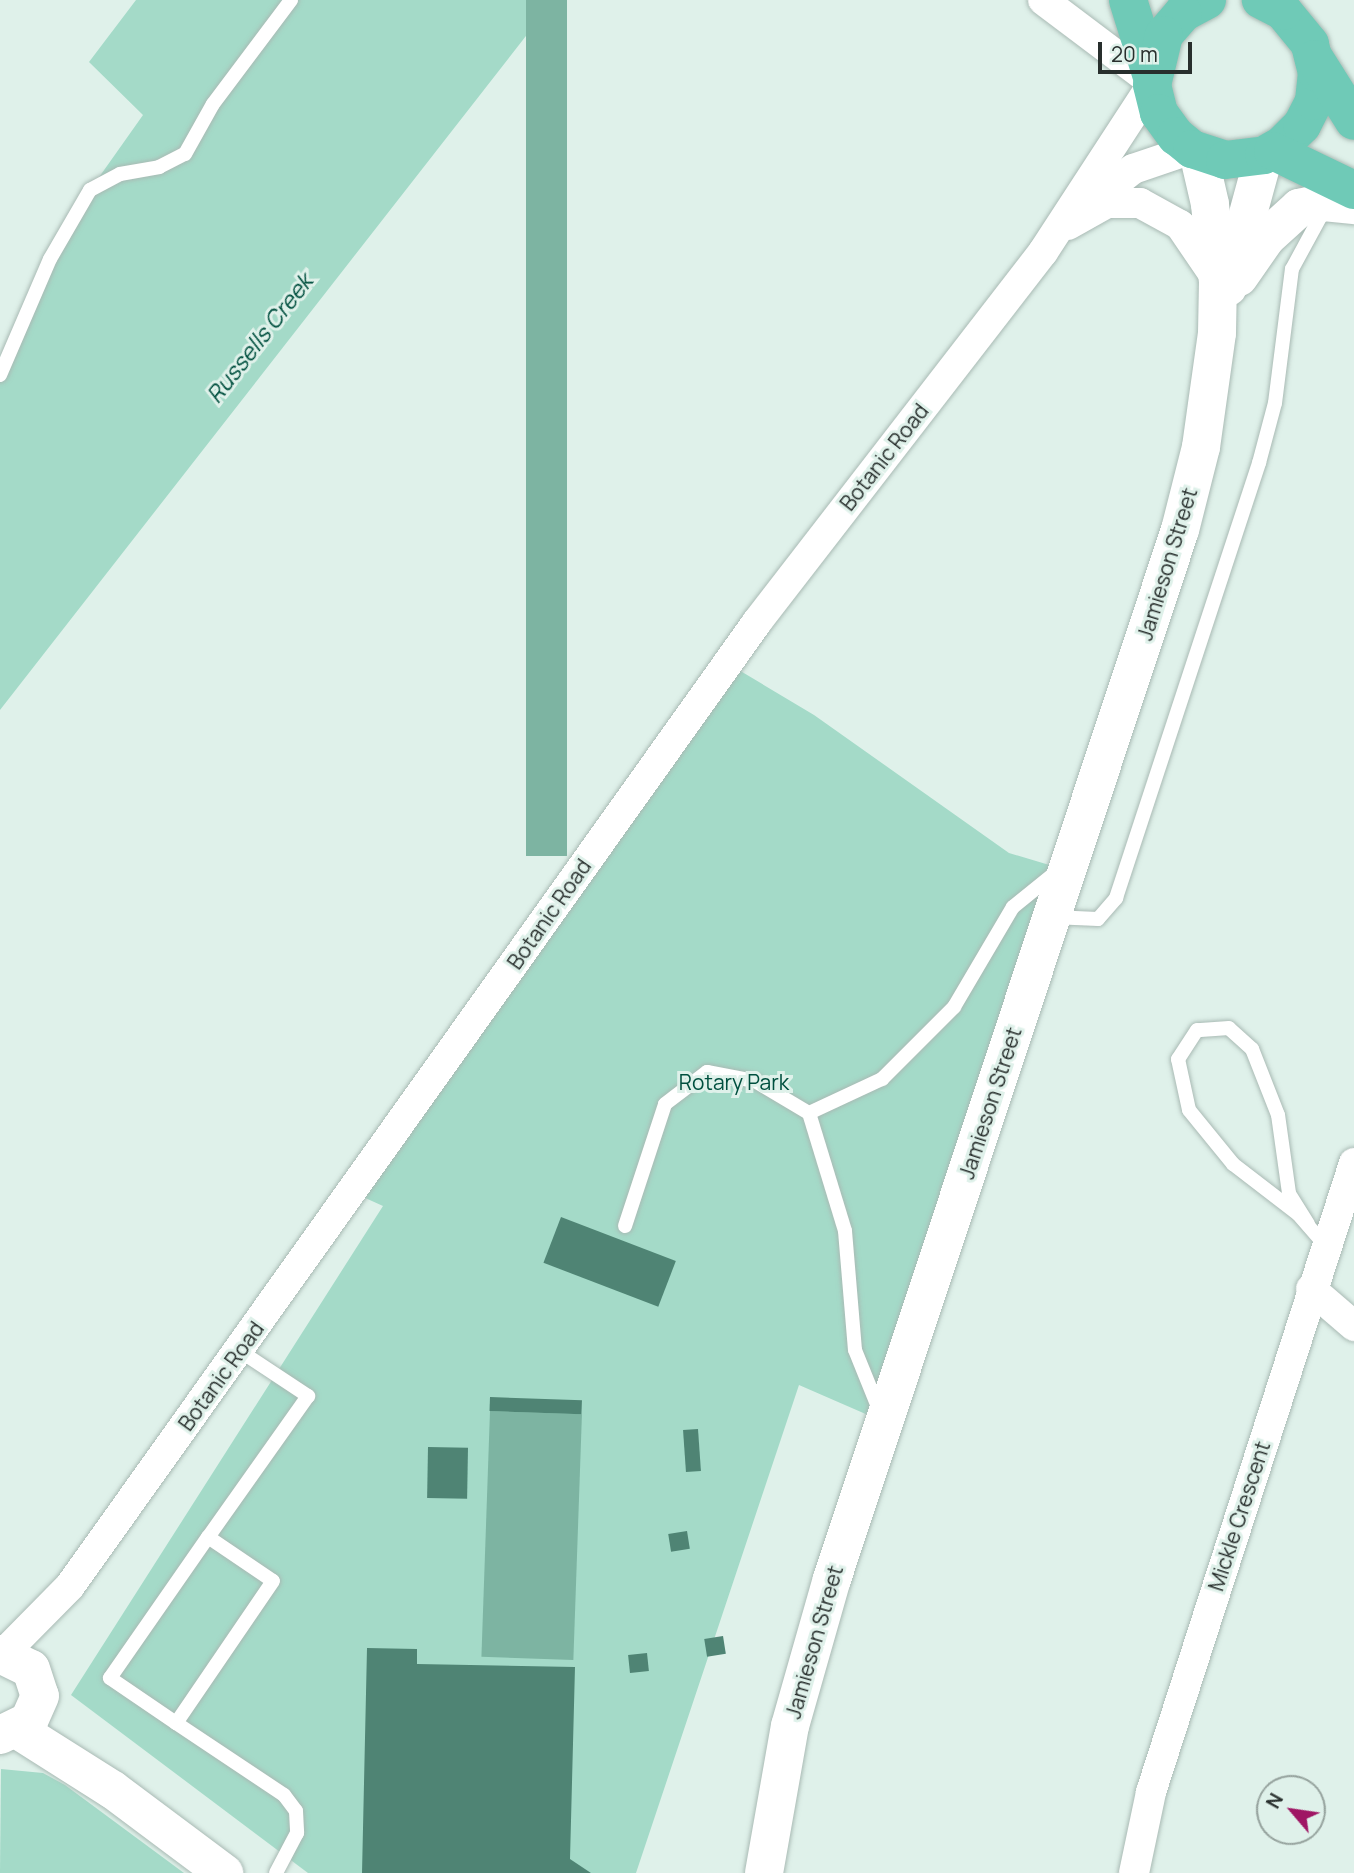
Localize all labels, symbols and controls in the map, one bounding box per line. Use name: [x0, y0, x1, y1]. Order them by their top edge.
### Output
scale bar: [1102, 28, 1196, 72]
text: 20 m: [1111, 40, 1158, 68]
water label: Russells Creek: [200, 268, 318, 408]
street label: Botanic Road: [835, 399, 933, 515]
street label: Jamieson Street: [1132, 485, 1202, 643]
street label: Botanic Road: [502, 854, 596, 974]
street label: Jamieson Street: [954, 1024, 1026, 1182]
park label: Rotary Park: [679, 1069, 789, 1095]
street label: Botanic Road: [173, 1317, 269, 1435]
street label: Mickle Crescent: [1203, 1438, 1275, 1594]
street label: Jamieson Street: [780, 1562, 848, 1722]
north arrow: [1256, 1775, 1326, 1845]
text: N: [1260, 1789, 1289, 1813]

